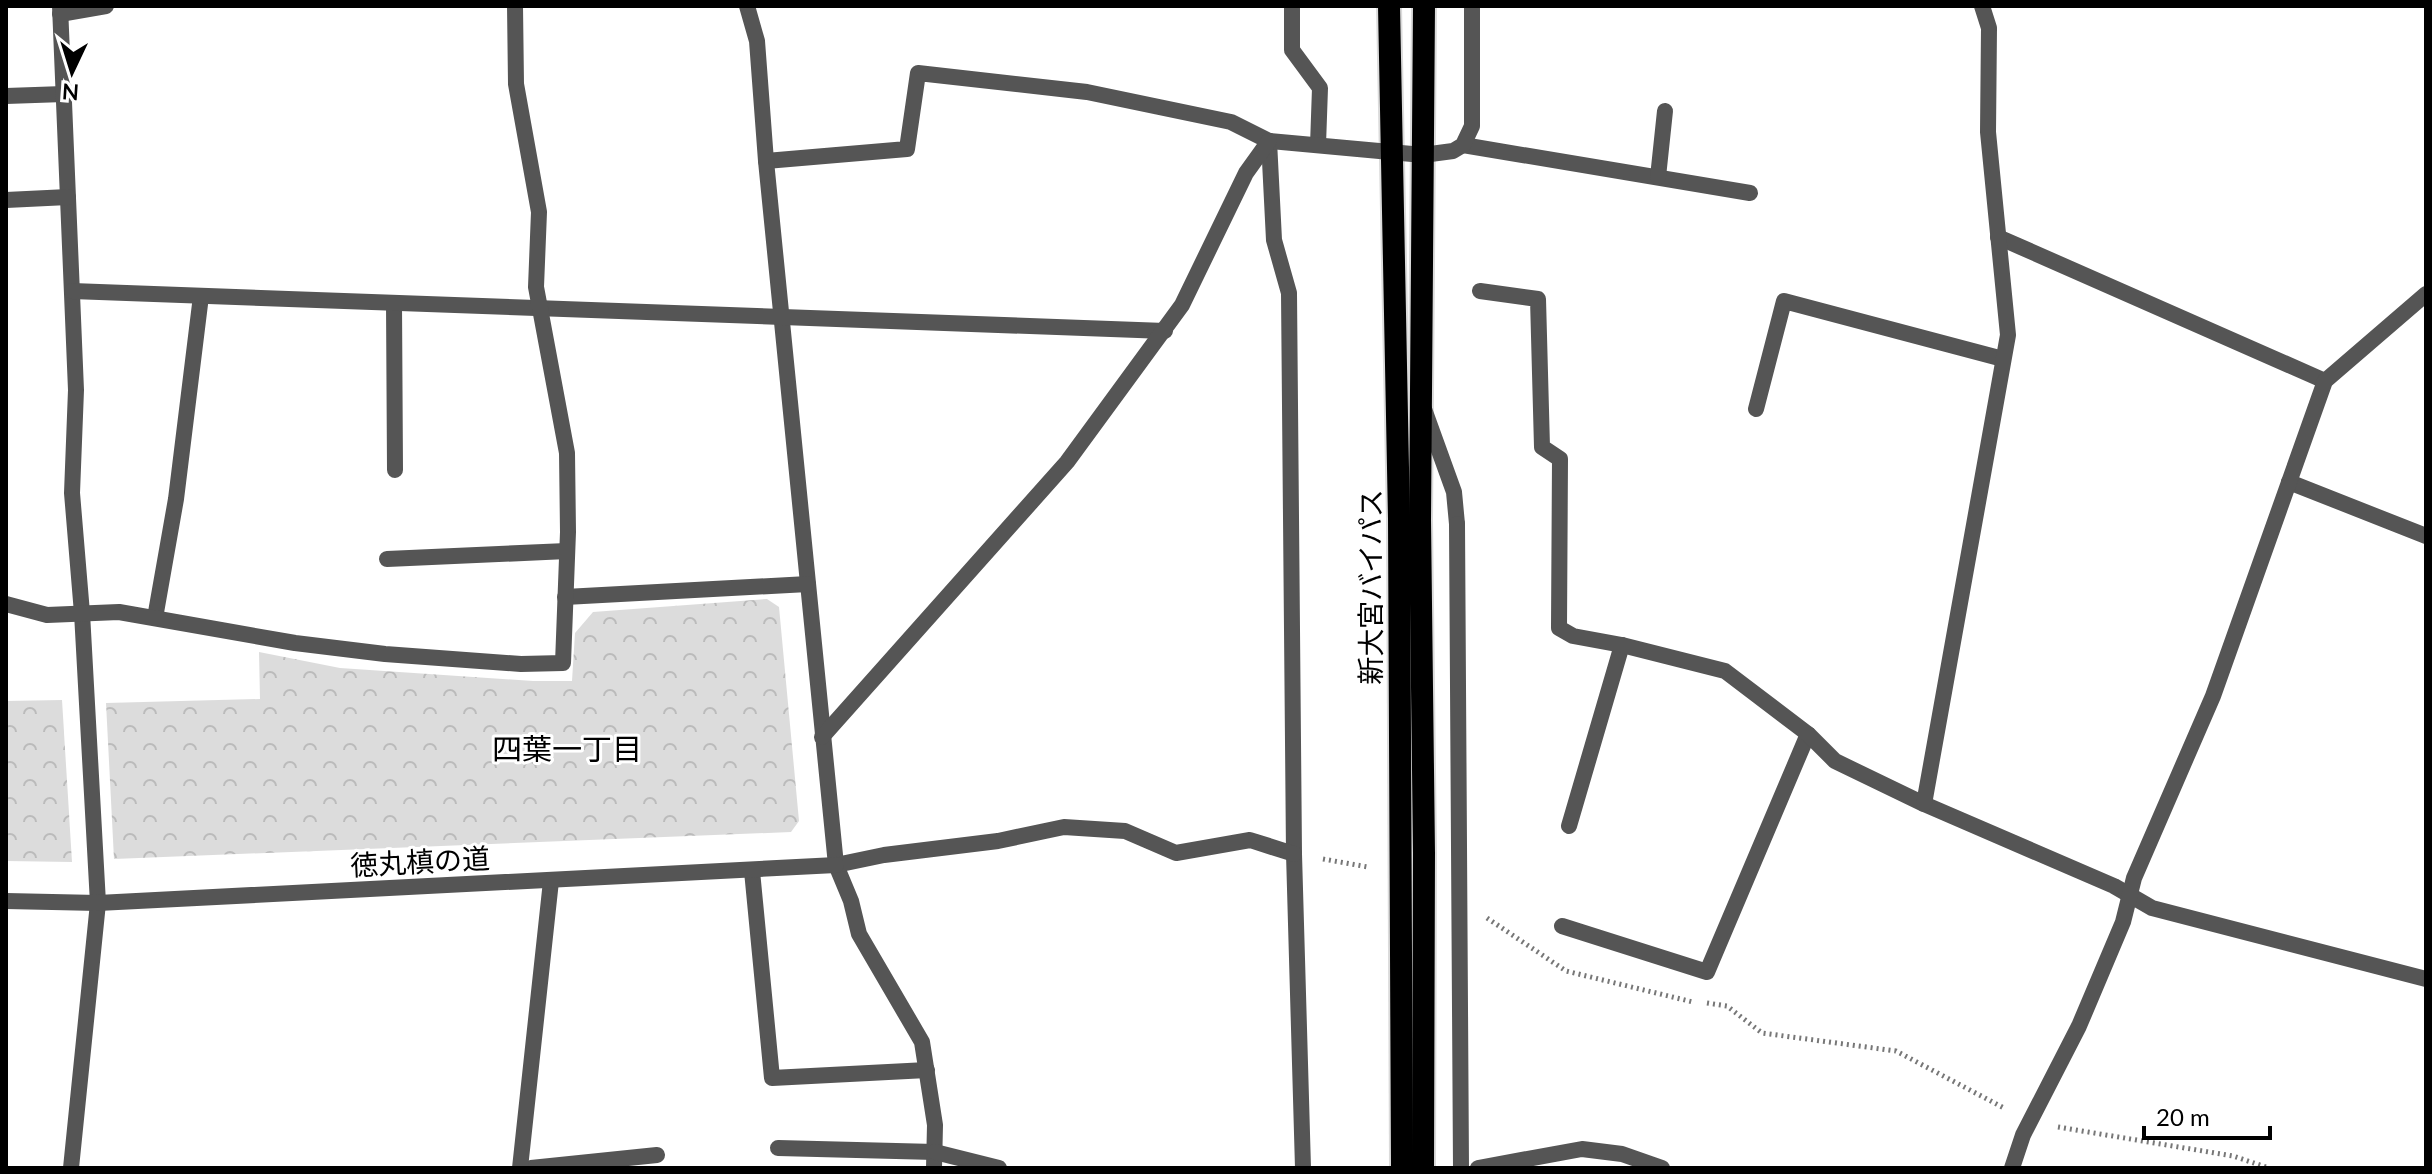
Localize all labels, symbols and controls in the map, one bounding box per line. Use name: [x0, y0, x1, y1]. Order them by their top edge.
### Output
north arrow: [32, 32, 112, 112]
text: N: [61, 78, 80, 107]
street label: 新大宮バイパス: [1353, 489, 1387, 685]
district label: 四葉一丁目: [492, 730, 642, 766]
street label: 徳丸槙の道: [349, 840, 491, 882]
scale bar: [2144, 1090, 2270, 1140]
text: 20 m: [2156, 1102, 2210, 1131]

